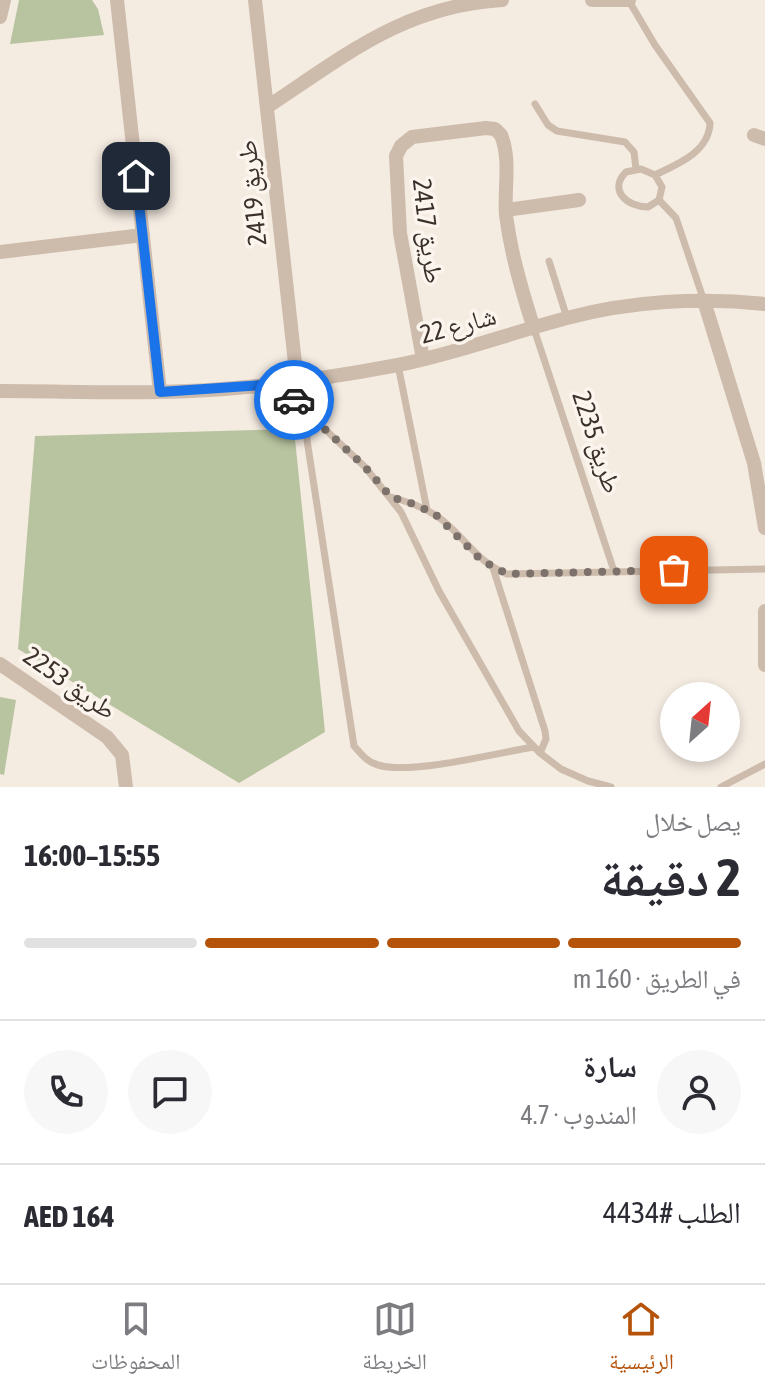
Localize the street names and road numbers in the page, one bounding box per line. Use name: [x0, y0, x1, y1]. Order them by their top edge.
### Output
street label: طريق 2419: [232, 139, 273, 247]
street label: طريق 2417: [406, 177, 449, 285]
street label: شارع 22: [417, 300, 500, 350]
street label: طريق 2235: [565, 387, 628, 497]
street label: طريق 2253: [18, 640, 122, 726]

